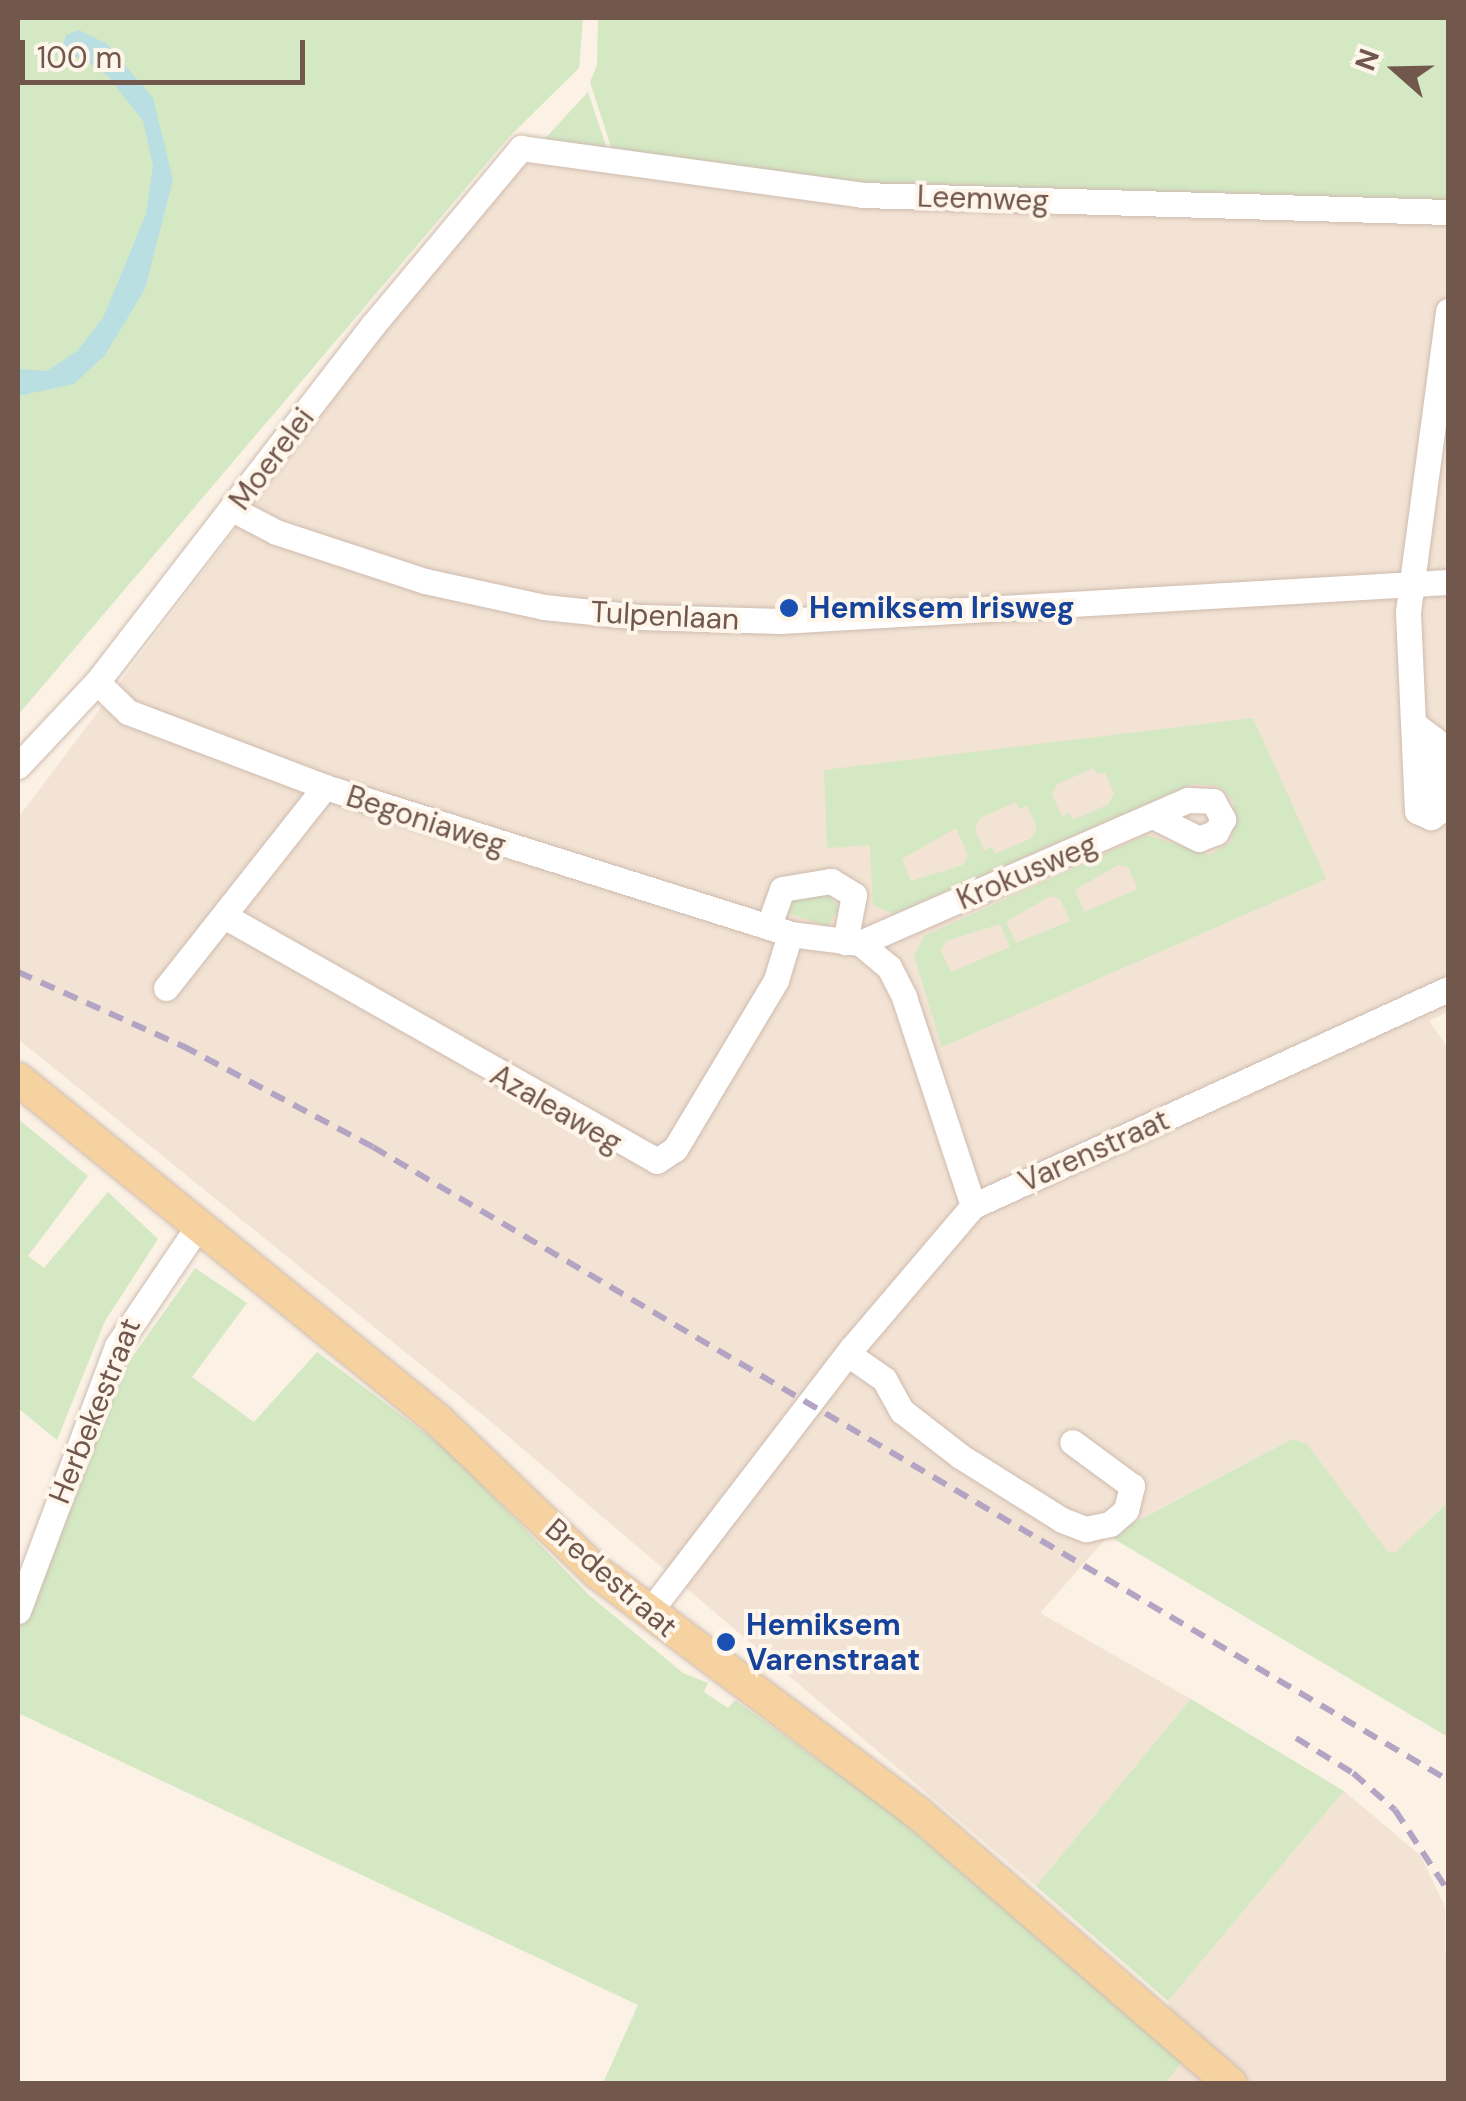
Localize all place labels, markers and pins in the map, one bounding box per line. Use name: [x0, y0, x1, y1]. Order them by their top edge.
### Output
place label: Hemiksem Irisweg: [809, 590, 1075, 626]
marker: Hemiksem Irisweg: [778, 597, 800, 619]
place label: Hemiksem Varenstraat: [746, 1607, 920, 1678]
marker: Hemiksem Varenstraat: [715, 1631, 737, 1653]

